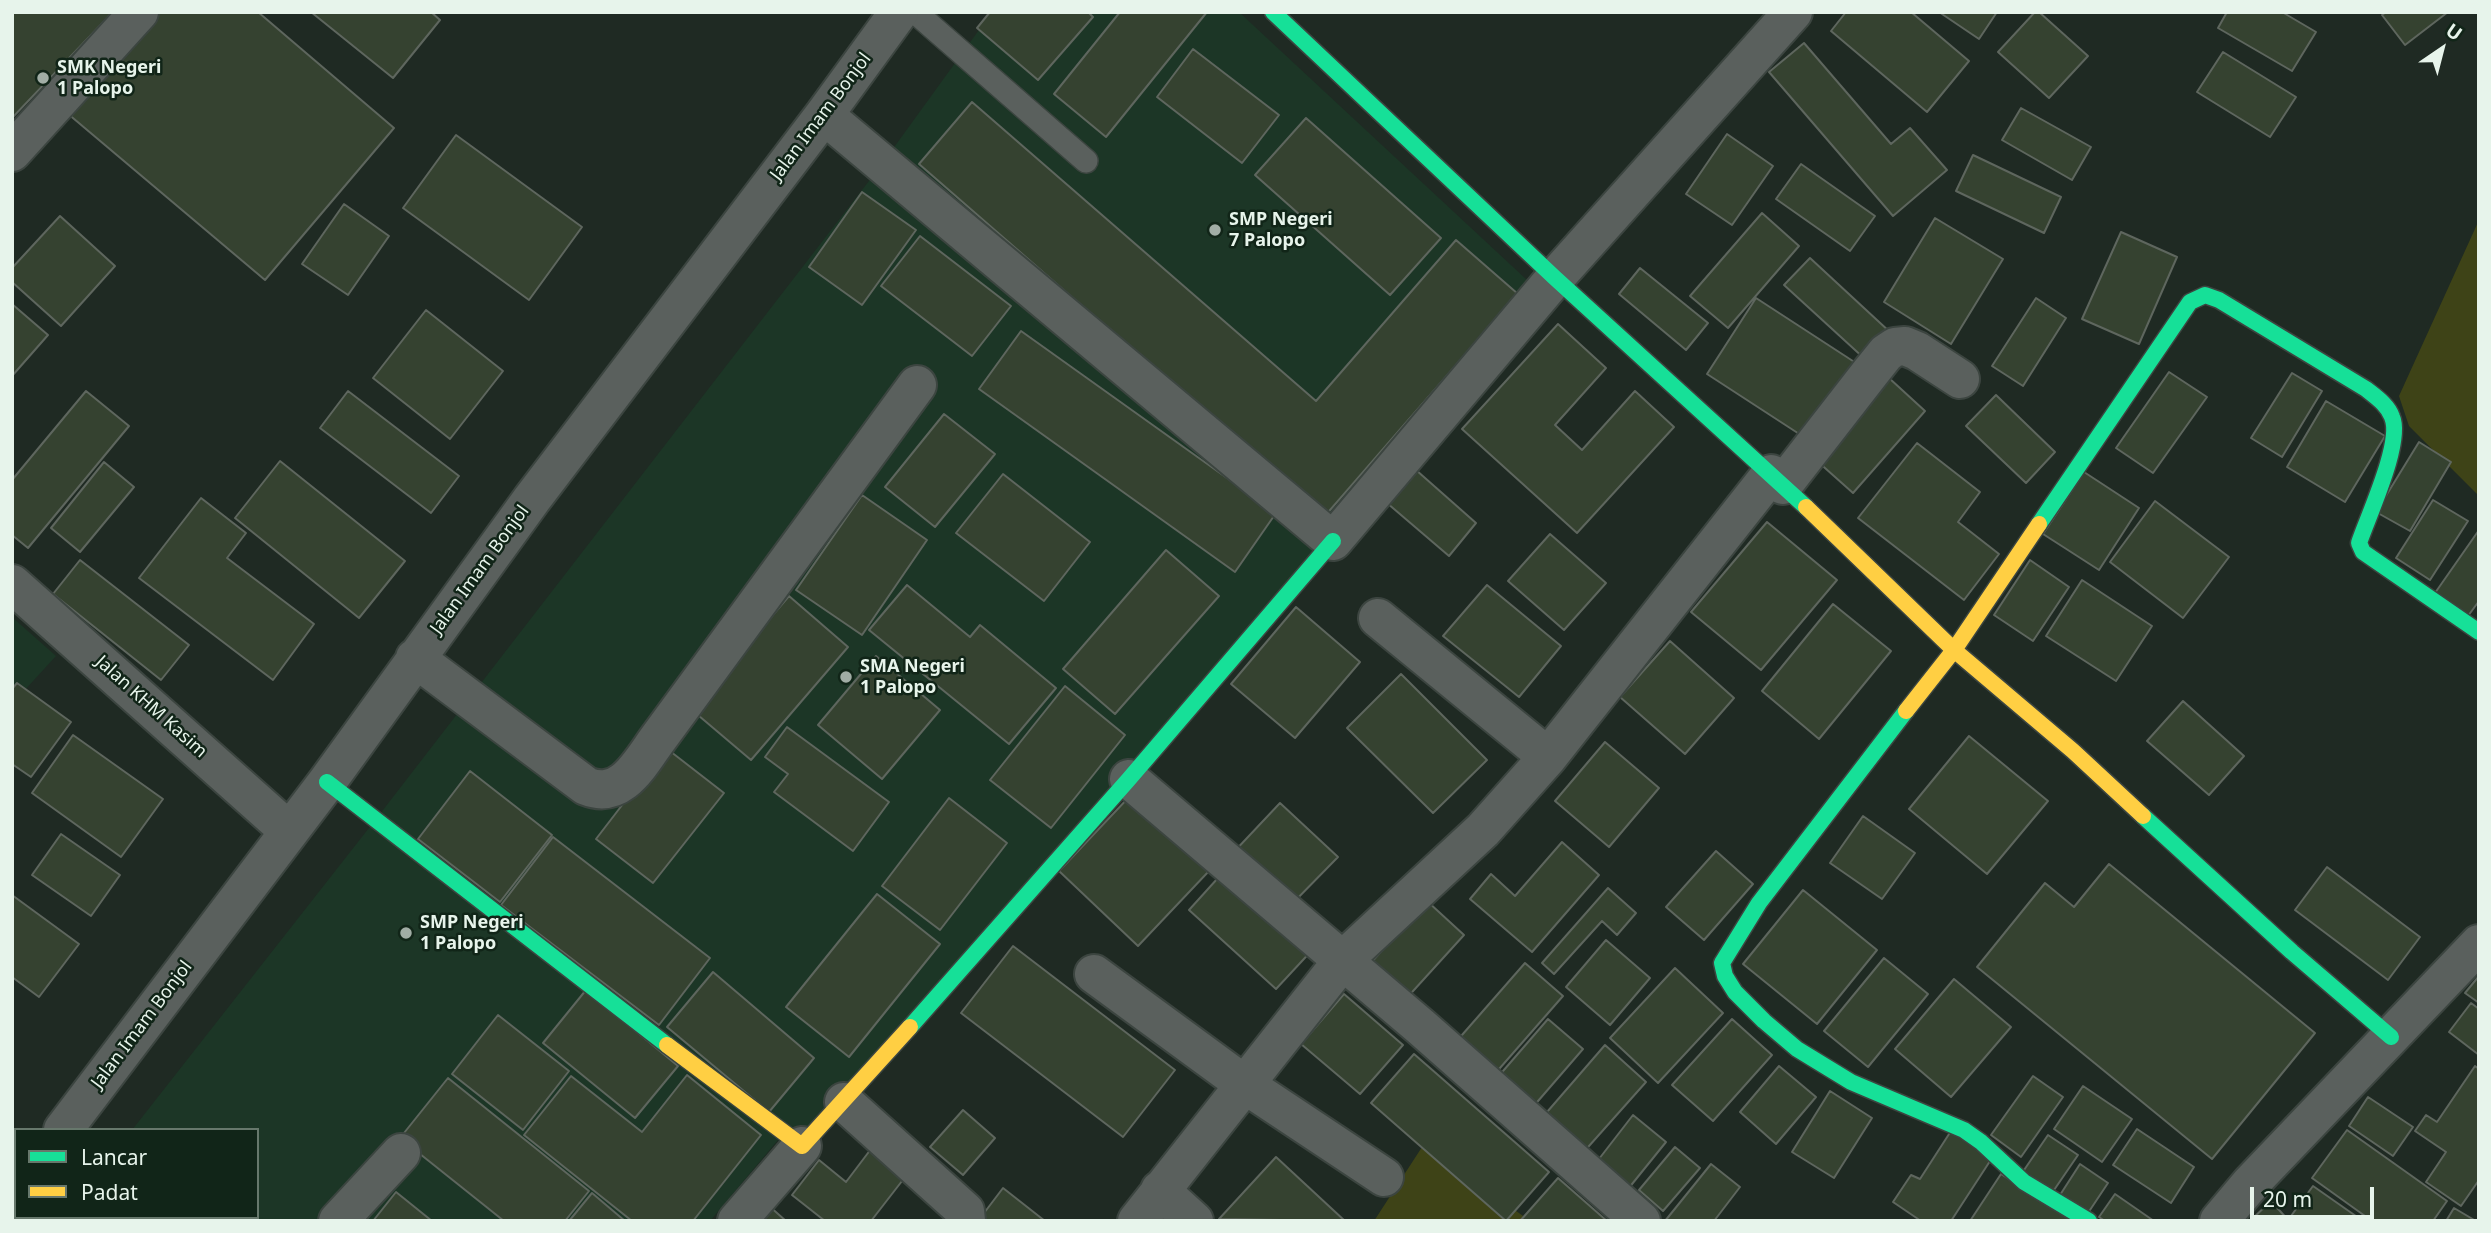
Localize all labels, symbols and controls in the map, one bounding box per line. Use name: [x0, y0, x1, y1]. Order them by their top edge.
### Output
north arrow: [2407, 14, 2477, 84]
text: U: [2441, 17, 2467, 47]
street label: Jalan Imam Bonjol: [766, 49, 876, 185]
place label: SMK Negeri 1 Palopo: [57, 57, 161, 100]
marker: SMK Negeri 1 Palopo: [35, 70, 51, 86]
place label: SMP Negeri 7 Palopo: [1229, 209, 1333, 252]
marker: SMP Negeri 7 Palopo: [1207, 222, 1223, 238]
street label: Jalan Imam Bonjol: [426, 501, 534, 639]
street label: Jalan KHM Kasim: [91, 651, 211, 763]
place label: SMA Negeri 1 Palopo: [860, 656, 965, 698]
marker: SMA Negeri 1 Palopo: [838, 669, 854, 685]
place label: SMP Negeri 1 Palopo: [420, 912, 524, 954]
marker: SMP Negeri 1 Palopo: [398, 925, 414, 941]
street label: Jalan Imam Bonjol: [87, 957, 197, 1093]
legend: [14, 1128, 259, 1219]
text: Lancar: [81, 1143, 147, 1171]
scale bar: [2253, 1174, 2377, 1218]
text: Padat: [81, 1178, 138, 1206]
text: 20 m: [2263, 1185, 2312, 1213]

